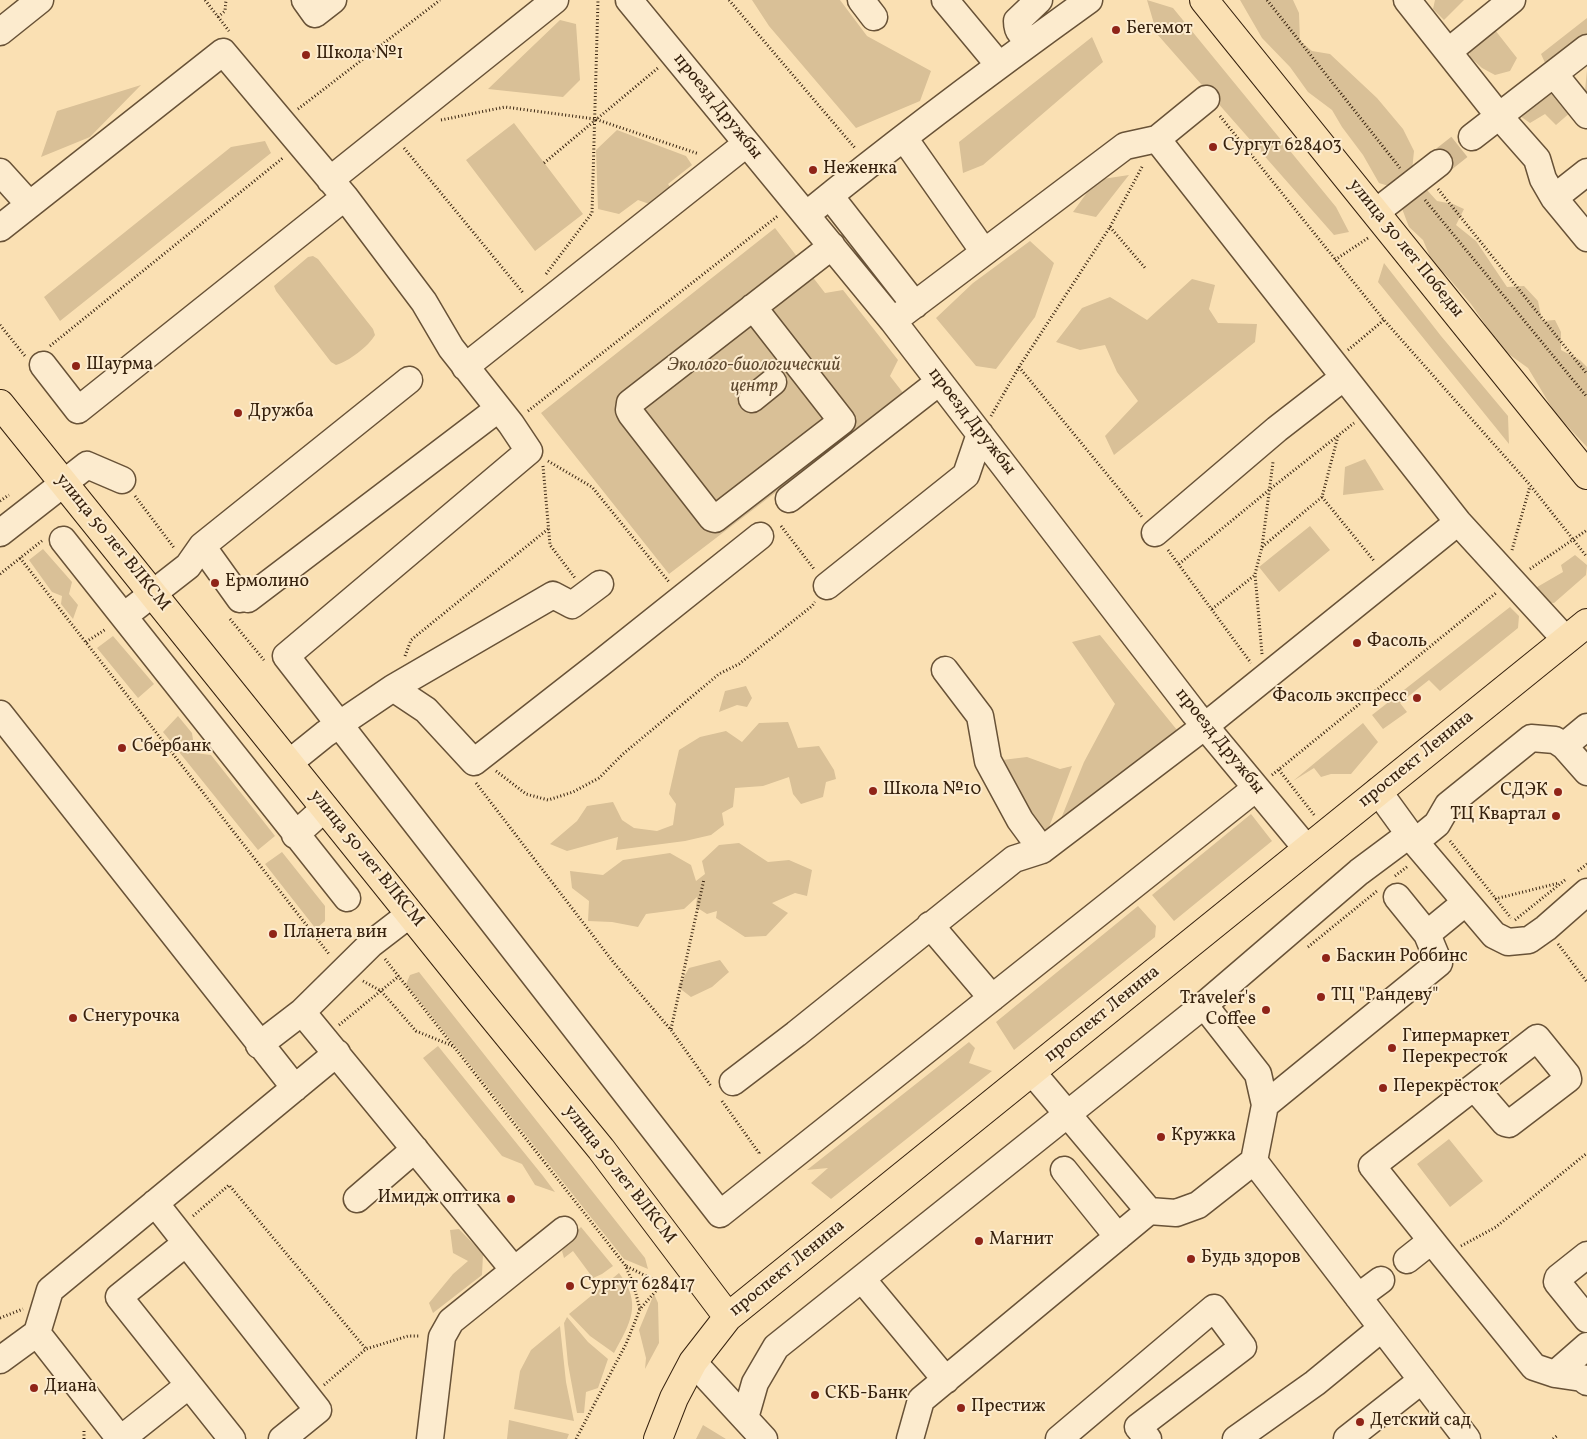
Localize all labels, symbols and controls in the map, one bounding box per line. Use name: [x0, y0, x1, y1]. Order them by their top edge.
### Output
place label: Бегемот: [1126, 19, 1193, 41]
marker: Бегемот: [1110, 24, 1122, 36]
place label: Школа №1: [316, 44, 403, 66]
marker: Школа №1: [300, 49, 312, 61]
street label: проезд Дружбы: [668, 50, 766, 164]
place label: Сургут 628403: [1223, 136, 1342, 158]
marker: Сургут 628403: [1207, 141, 1219, 153]
place label: Неженка: [823, 159, 897, 181]
marker: Неженка: [807, 164, 819, 176]
street label: улица 30 лет Победы: [1343, 175, 1467, 323]
place label: Шаурма: [86, 355, 153, 377]
park label: Эколого-биологический центр: [668, 356, 840, 398]
marker: Шаурма: [70, 360, 82, 372]
street label: проезд Дружбы: [922, 364, 1020, 480]
place label: Дружба: [248, 402, 314, 424]
marker: Дружба: [232, 407, 244, 419]
street label: улица 50 лет ВЛКСМ: [50, 470, 174, 616]
place label: Ермолино: [225, 572, 309, 594]
marker: Ермолино: [209, 577, 221, 589]
place label: Фасоль: [1367, 632, 1427, 654]
marker: Фасоль: [1351, 637, 1363, 649]
street label: проезд Дружбы: [1170, 685, 1268, 799]
place label: Фасоль экспресс: [1272, 687, 1407, 709]
marker: Фасоль экспресс: [1411, 692, 1423, 704]
street label: проспект Ленина: [1355, 707, 1479, 813]
place label: Сбербанк: [132, 737, 211, 759]
marker: Сбербанк: [116, 742, 128, 754]
place label: Школа №10: [883, 780, 981, 802]
place label: СДЭК: [1500, 781, 1548, 803]
marker: Школа №10: [867, 785, 879, 797]
street label: улица 50 лет ВЛКСМ: [304, 786, 428, 932]
marker: СДЭК: [1552, 786, 1564, 798]
place label: ТЦ Квартал: [1450, 805, 1546, 827]
marker: ТЦ Квартал: [1550, 810, 1562, 822]
place label: Планета вин: [283, 923, 387, 945]
marker: Планета вин: [267, 928, 279, 940]
place label: Баскин Роббинс: [1336, 947, 1468, 969]
marker: Баскин Роббинс: [1320, 952, 1332, 964]
street label: проспект Ленина: [1041, 962, 1165, 1068]
place label: ТЦ "Рандеву": [1331, 986, 1438, 1008]
place label: Traveler's Coffee: [1180, 989, 1256, 1032]
marker: ТЦ "Рандеву": [1315, 991, 1327, 1003]
marker: Traveler's Coffee: [1260, 1004, 1272, 1016]
place label: Снегурочка: [83, 1007, 180, 1029]
marker: Снегурочка: [67, 1012, 79, 1024]
place label: Гипермаркет Перекресток: [1402, 1027, 1509, 1070]
marker: Гипермаркет Перекресток: [1386, 1042, 1398, 1054]
place label: Перекрёсток: [1393, 1077, 1498, 1099]
marker: Перекрёсток: [1377, 1082, 1389, 1094]
street label: улица 50 лет ВЛКСМ: [558, 1101, 680, 1249]
place label: Кружка: [1171, 1126, 1236, 1148]
marker: Кружка: [1155, 1131, 1167, 1143]
place label: Имидж оптика: [378, 1188, 501, 1210]
marker: Имидж оптика: [505, 1193, 517, 1205]
street label: проспект Ленина: [726, 1216, 850, 1322]
place label: Магнит: [989, 1230, 1053, 1252]
marker: Магнит: [973, 1235, 985, 1247]
place label: Будь здоров: [1201, 1248, 1301, 1270]
marker: Будь здоров: [1185, 1253, 1197, 1265]
place label: Сургут 628417: [580, 1275, 695, 1297]
marker: Сургут 628417: [564, 1280, 576, 1292]
place label: Диана: [44, 1377, 97, 1399]
marker: Диана: [28, 1382, 40, 1394]
place label: СКБ-Банк: [825, 1384, 908, 1406]
marker: СКБ-Банк: [809, 1389, 821, 1401]
place label: Престиж: [971, 1397, 1046, 1419]
marker: Престиж: [955, 1402, 967, 1414]
place label: Детский сад: [1370, 1411, 1471, 1433]
marker: Детский сад: [1354, 1416, 1366, 1428]

